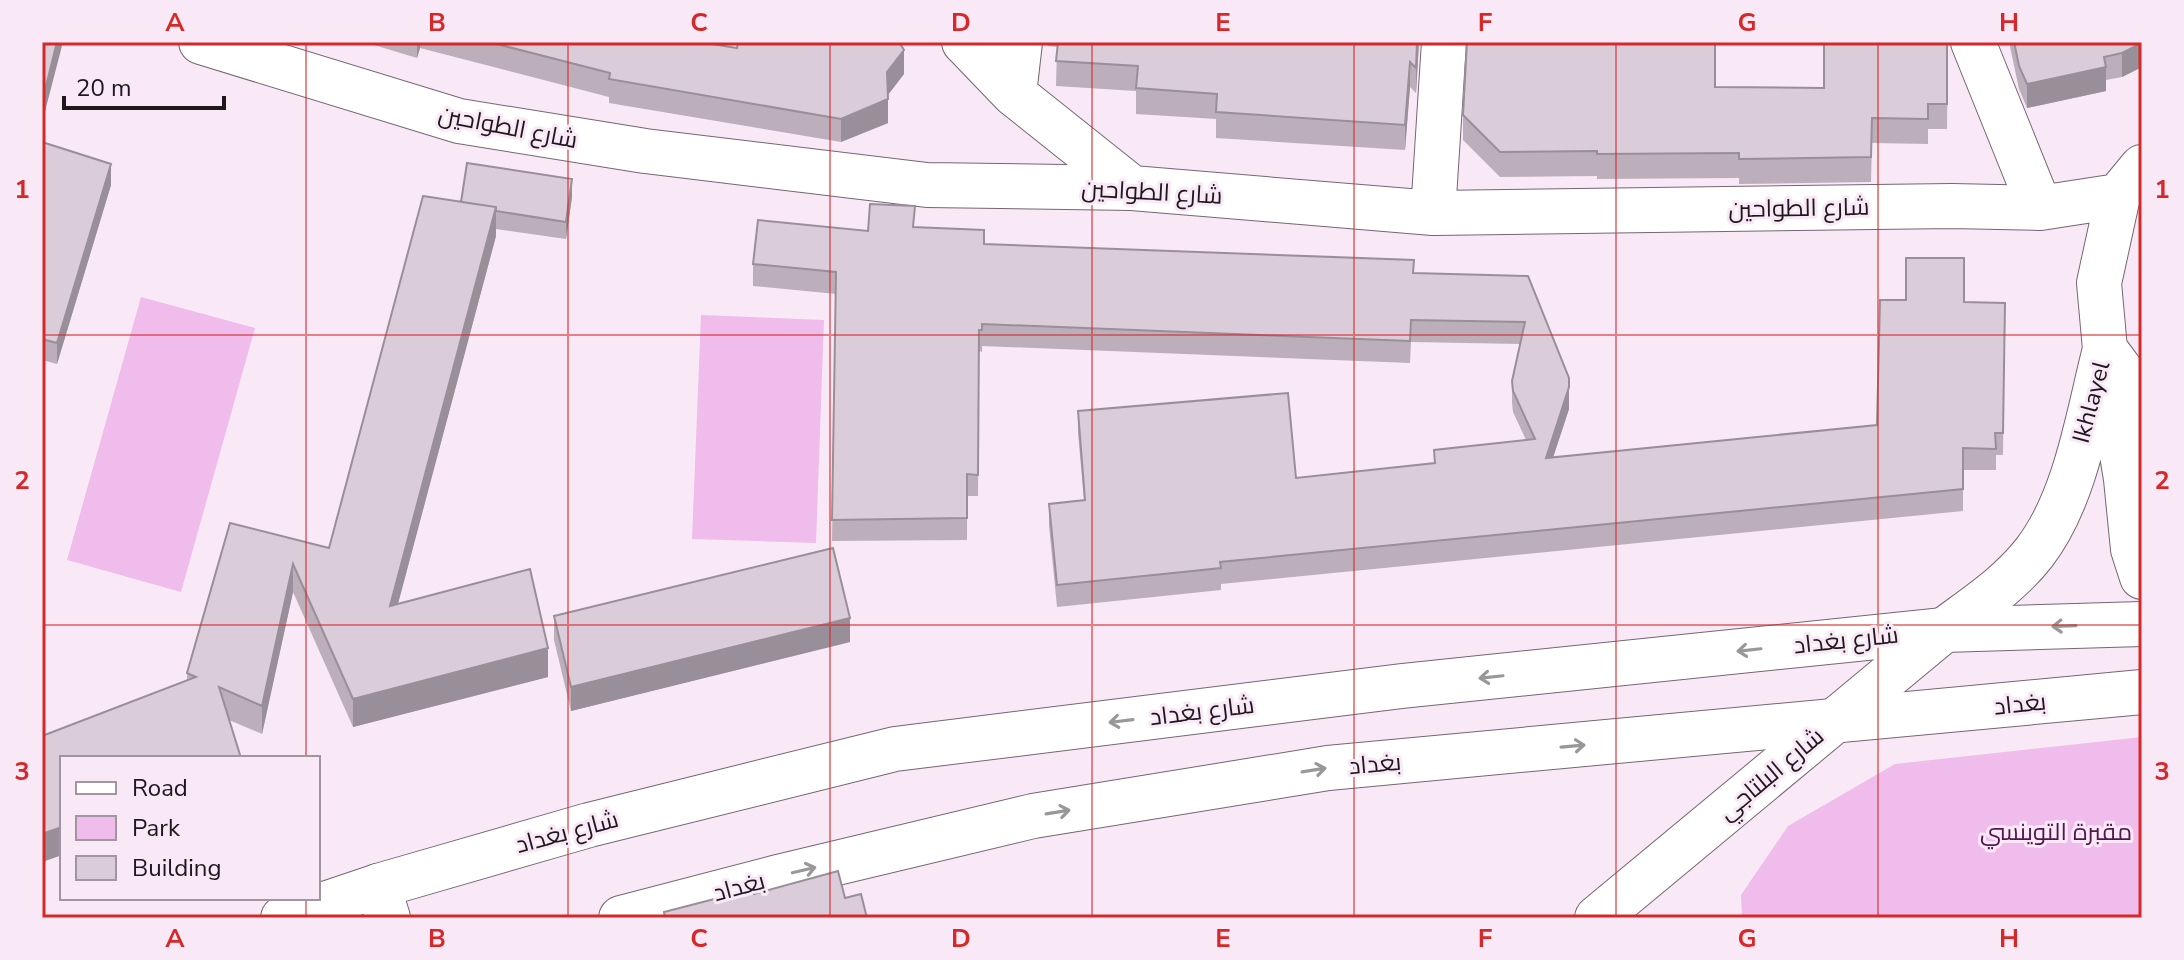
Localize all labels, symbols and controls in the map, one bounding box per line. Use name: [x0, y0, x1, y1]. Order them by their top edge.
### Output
text: A: [165, 5, 185, 40]
text: B: [428, 5, 446, 40]
text: C: [690, 5, 708, 40]
text: D: [951, 5, 971, 40]
text: E: [1215, 5, 1231, 40]
text: F: [1478, 5, 1492, 40]
text: G: [1737, 5, 1757, 40]
text: H: [1999, 5, 2019, 40]
scale bar: [64, 60, 224, 110]
text: 20 m: [76, 72, 132, 104]
street label: شارع الطواحين: [436, 98, 580, 156]
text: 1: [14, 172, 30, 207]
street label: شارع الطواحين: [1081, 172, 1223, 212]
text: 1: [2154, 172, 2170, 207]
street label: شارع الطواحين: [1728, 191, 1870, 225]
street label: Ikhlayel: [2065, 358, 2117, 446]
text: 2: [14, 463, 30, 498]
text: 2: [2154, 463, 2170, 498]
one-way arrow: [2051, 618, 2078, 633]
street label: شارع بغداد: [1792, 619, 1900, 661]
one-way arrow: [1736, 642, 1763, 657]
one-way arrow: [1478, 669, 1504, 684]
street label: بغداد: [1992, 685, 2048, 723]
street label: شارع بغداد: [1148, 689, 1256, 733]
one-way arrow: [1108, 713, 1135, 728]
street label: شارع البلتاجي: [1711, 720, 1833, 830]
one-way arrow: [1559, 738, 1586, 753]
street label: بغداد: [1347, 746, 1403, 782]
text: 3: [14, 754, 30, 789]
text: 3: [2154, 754, 2170, 789]
legend: [60, 756, 320, 900]
one-way arrow: [1301, 762, 1327, 777]
text: Road: [132, 772, 188, 804]
street label: شارع بغداد: [512, 803, 622, 861]
one-way arrow: [1045, 803, 1070, 818]
text: Park: [132, 812, 181, 844]
park label: مقبرة التوينسي: [1980, 816, 2132, 850]
text: Building: [132, 852, 222, 884]
one-way arrow: [791, 862, 817, 877]
street label: بغداد: [709, 865, 769, 909]
text: A: [165, 921, 185, 956]
text: B: [428, 921, 446, 956]
text: C: [690, 921, 708, 956]
text: D: [951, 921, 971, 956]
text: E: [1215, 921, 1231, 956]
text: F: [1478, 921, 1492, 956]
text: G: [1737, 921, 1757, 956]
text: H: [1999, 921, 2019, 956]

